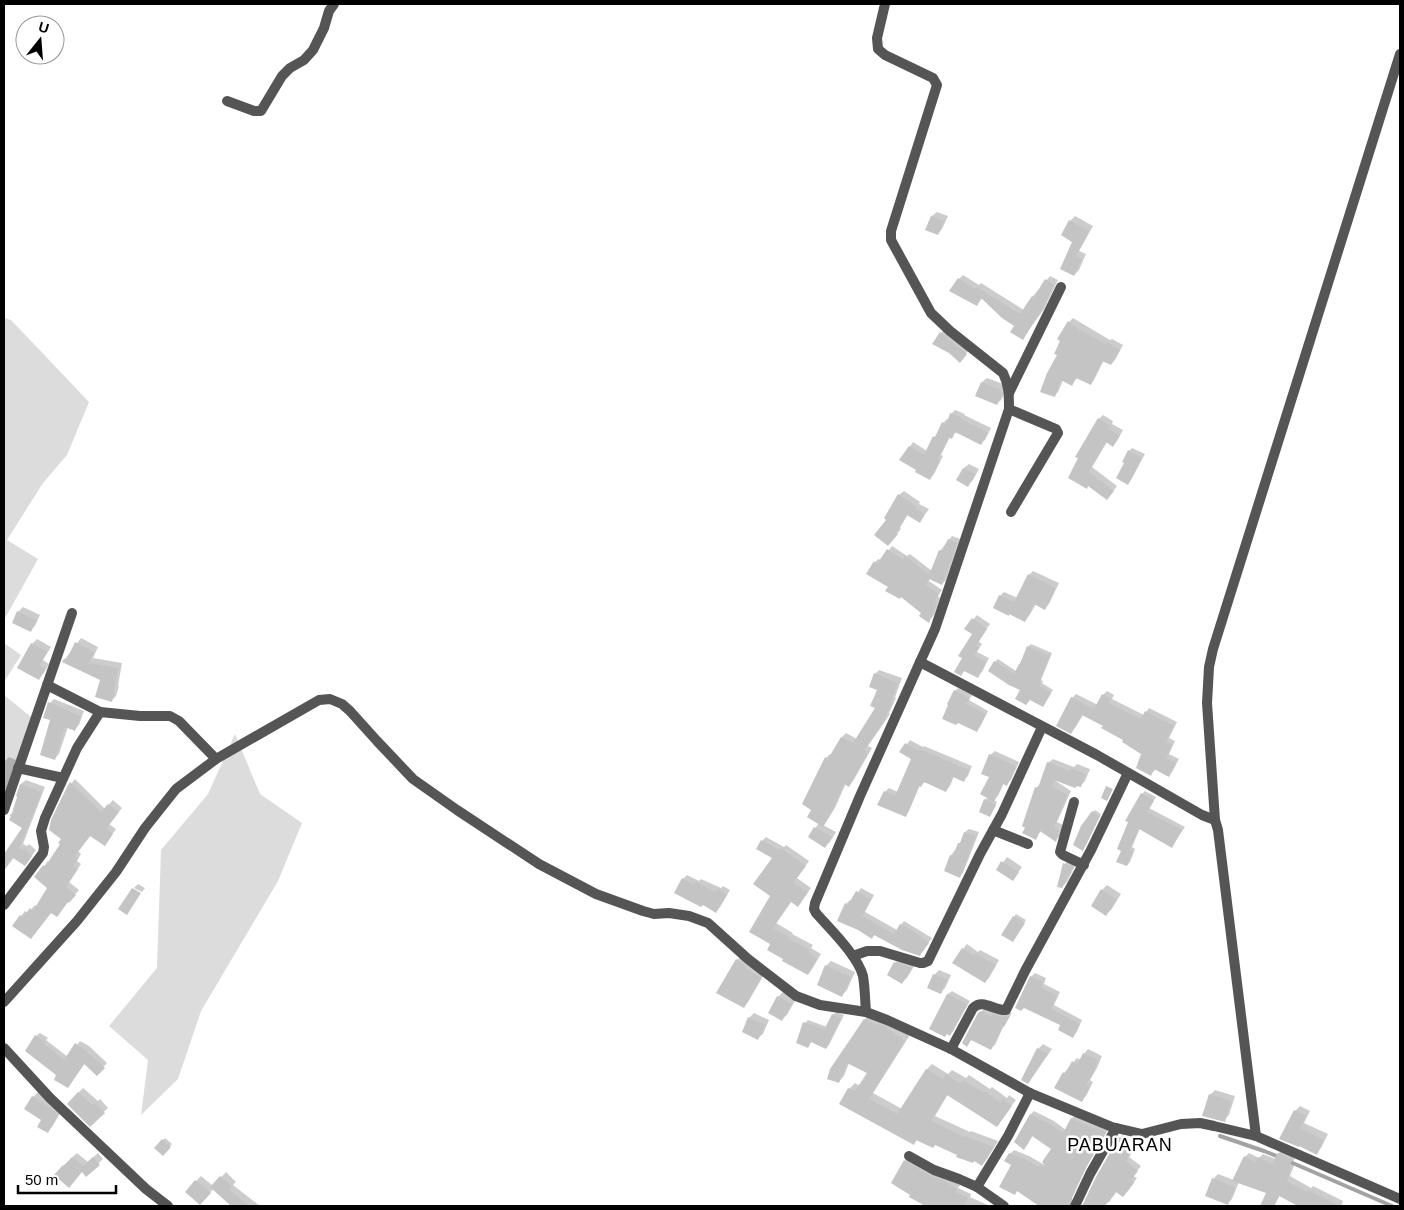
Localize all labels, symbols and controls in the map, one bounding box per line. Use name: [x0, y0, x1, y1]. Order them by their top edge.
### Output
north arrow: [15, 15, 65, 65]
text: U: [37, 18, 51, 37]
district label: PABUARAN: [1067, 1135, 1173, 1155]
scale bar: [18, 1162, 115, 1194]
text: 50 m: [25, 1171, 58, 1188]

